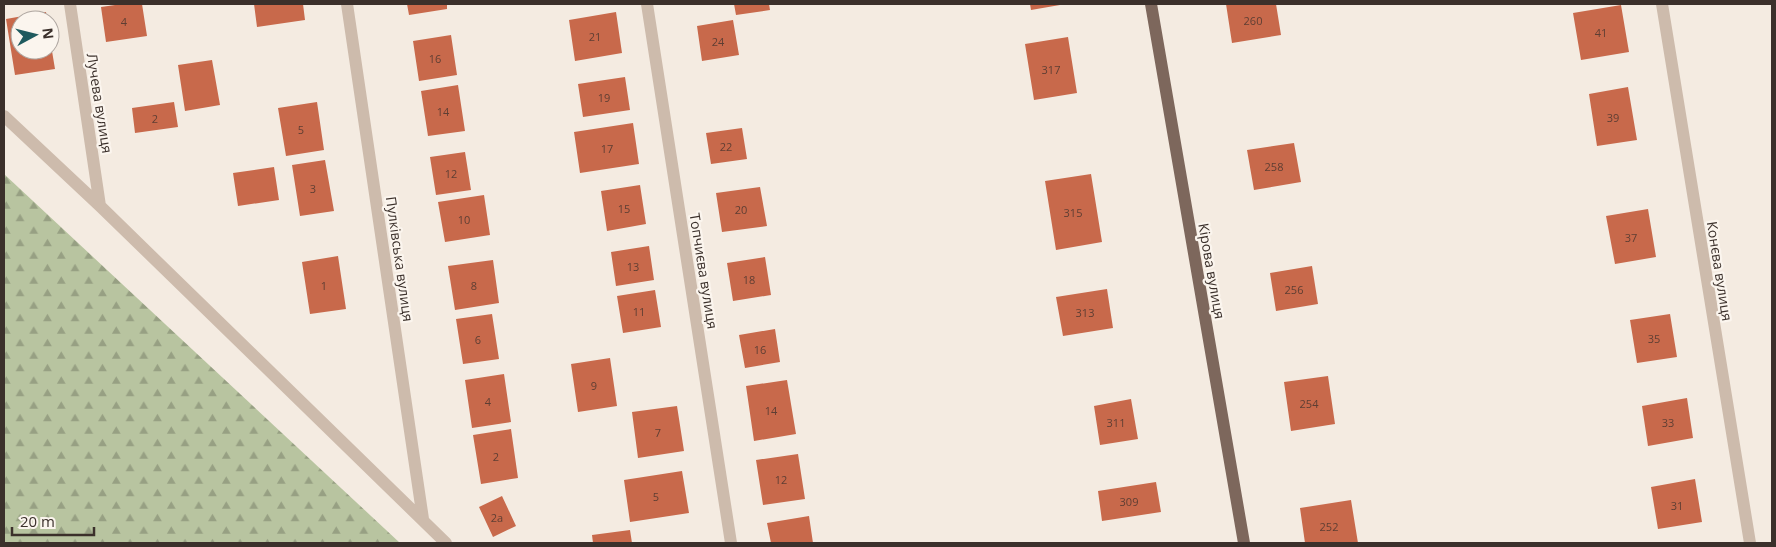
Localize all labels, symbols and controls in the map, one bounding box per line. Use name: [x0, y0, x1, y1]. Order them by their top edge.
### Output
north arrow: [10, 10, 60, 60]
house number: 260: [1244, 13, 1262, 28]
house number: 4: [121, 14, 128, 29]
house number: 41: [1595, 25, 1607, 40]
text: N: [38, 27, 59, 40]
house number: 21: [589, 29, 601, 44]
house number: 24: [712, 34, 725, 49]
house number: 16: [429, 51, 441, 66]
street label: Лучева вулиця: [83, 52, 117, 154]
house number: 317: [1042, 62, 1060, 77]
house number: 19: [598, 90, 610, 105]
house number: 14: [437, 104, 450, 119]
house number: 39: [1607, 110, 1619, 125]
house number: 2: [152, 111, 158, 126]
house number: 5: [298, 122, 304, 137]
house number: 22: [720, 139, 732, 154]
house number: 17: [601, 141, 613, 156]
house number: 258: [1265, 159, 1283, 174]
house number: 12: [445, 166, 457, 181]
house number: 3: [310, 181, 316, 196]
street label: Пулківська вулиця: [382, 195, 418, 323]
house number: 15: [618, 201, 630, 216]
house number: 20: [735, 202, 747, 217]
house number: 315: [1064, 205, 1082, 220]
house number: 10: [458, 212, 470, 227]
street label: Топчиєва вулиця: [685, 212, 723, 330]
street label: Конєва вулиця: [1703, 220, 1737, 322]
street label: Кірова вулиця: [1194, 222, 1230, 320]
house number: 37: [1625, 230, 1637, 245]
house number: 13: [627, 259, 639, 274]
house number: 18: [743, 272, 755, 287]
house number: 1: [321, 278, 327, 293]
house number: 8: [471, 278, 477, 293]
house number: 256: [1285, 282, 1303, 297]
house number: 11: [633, 304, 645, 319]
house number: 313: [1076, 305, 1094, 320]
house number: 35: [1648, 331, 1660, 346]
house number: 6: [475, 332, 481, 347]
house number: 16: [754, 342, 766, 357]
house number: 9: [591, 378, 597, 393]
house number: 4: [485, 394, 492, 409]
house number: 254: [1300, 396, 1319, 411]
house number: 14: [765, 403, 778, 418]
house number: 311: [1107, 415, 1125, 430]
house number: 33: [1662, 415, 1674, 430]
house number: 7: [655, 425, 661, 440]
house number: 2: [493, 449, 499, 464]
house number: 12: [775, 472, 787, 487]
house number: 5: [653, 489, 659, 504]
house number: 309: [1120, 494, 1138, 509]
house number: 31: [1671, 498, 1683, 513]
scale bar: [12, 504, 95, 536]
house number: 2а: [491, 510, 503, 525]
text: 20 m: [20, 511, 55, 531]
house number: 252: [1320, 519, 1338, 534]

